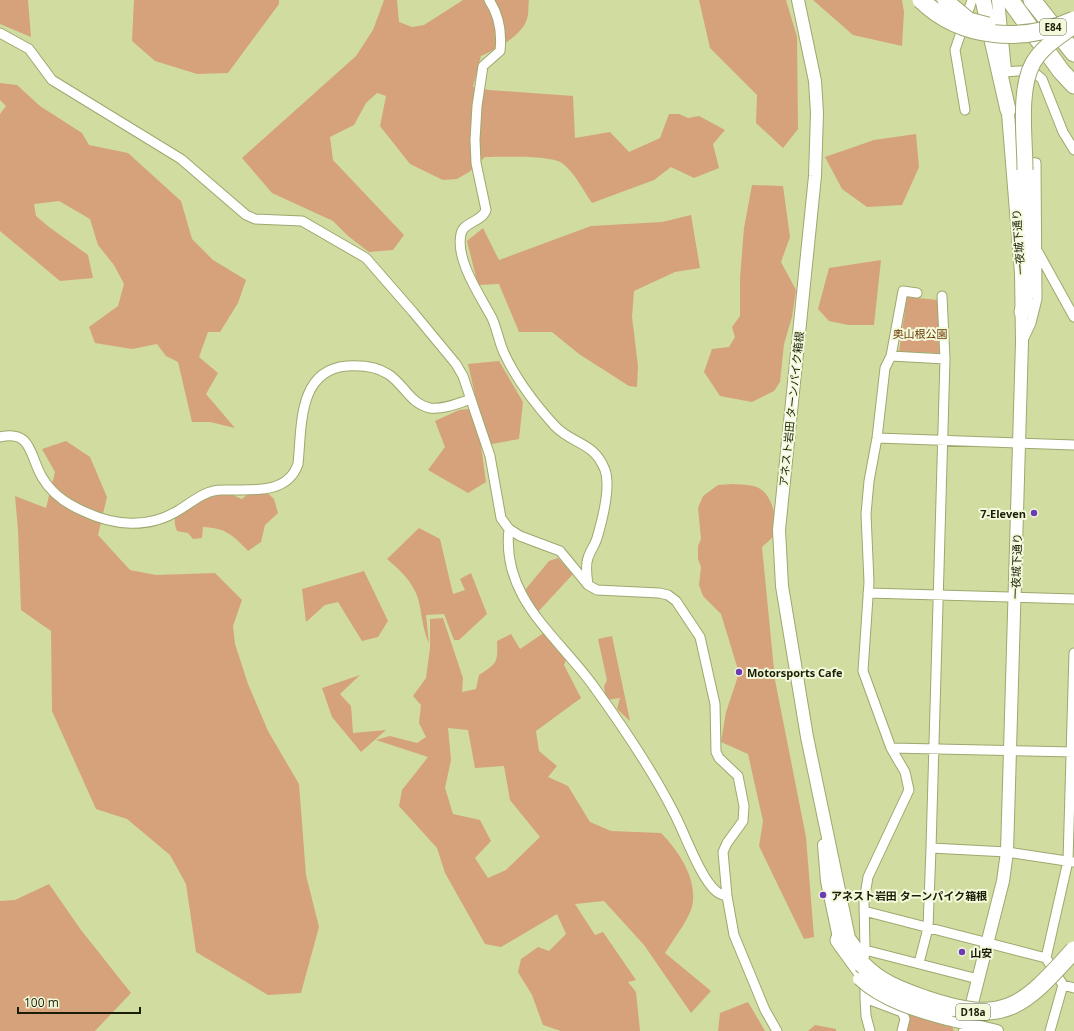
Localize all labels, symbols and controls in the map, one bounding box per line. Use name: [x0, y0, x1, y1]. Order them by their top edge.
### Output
road number: E84: [1040, 19, 1066, 35]
street label: 一夜城下通り: [1008, 209, 1028, 275]
park label: 奥山根公園: [893, 326, 948, 341]
street label: アネスト岩田 ターンパイク箱根: [775, 331, 807, 487]
place label: 7-Eleven: [980, 506, 1026, 521]
marker: 7-Eleven: [1029, 508, 1039, 518]
street label: 一夜城下通り: [1007, 533, 1025, 599]
place label: Motorsports Cafe: [747, 665, 843, 680]
marker: Motorsports Cafe: [734, 667, 744, 677]
place label: アネスト岩田 ターンパイク箱根: [831, 888, 987, 903]
marker: アネスト岩田 ターンパイク箱根: [818, 890, 828, 900]
place label: 山安: [970, 945, 992, 960]
marker: 山安: [957, 947, 967, 957]
scale bar: [18, 989, 140, 1015]
text: 100 m: [24, 994, 59, 1011]
road number: D18a: [956, 1004, 990, 1020]

